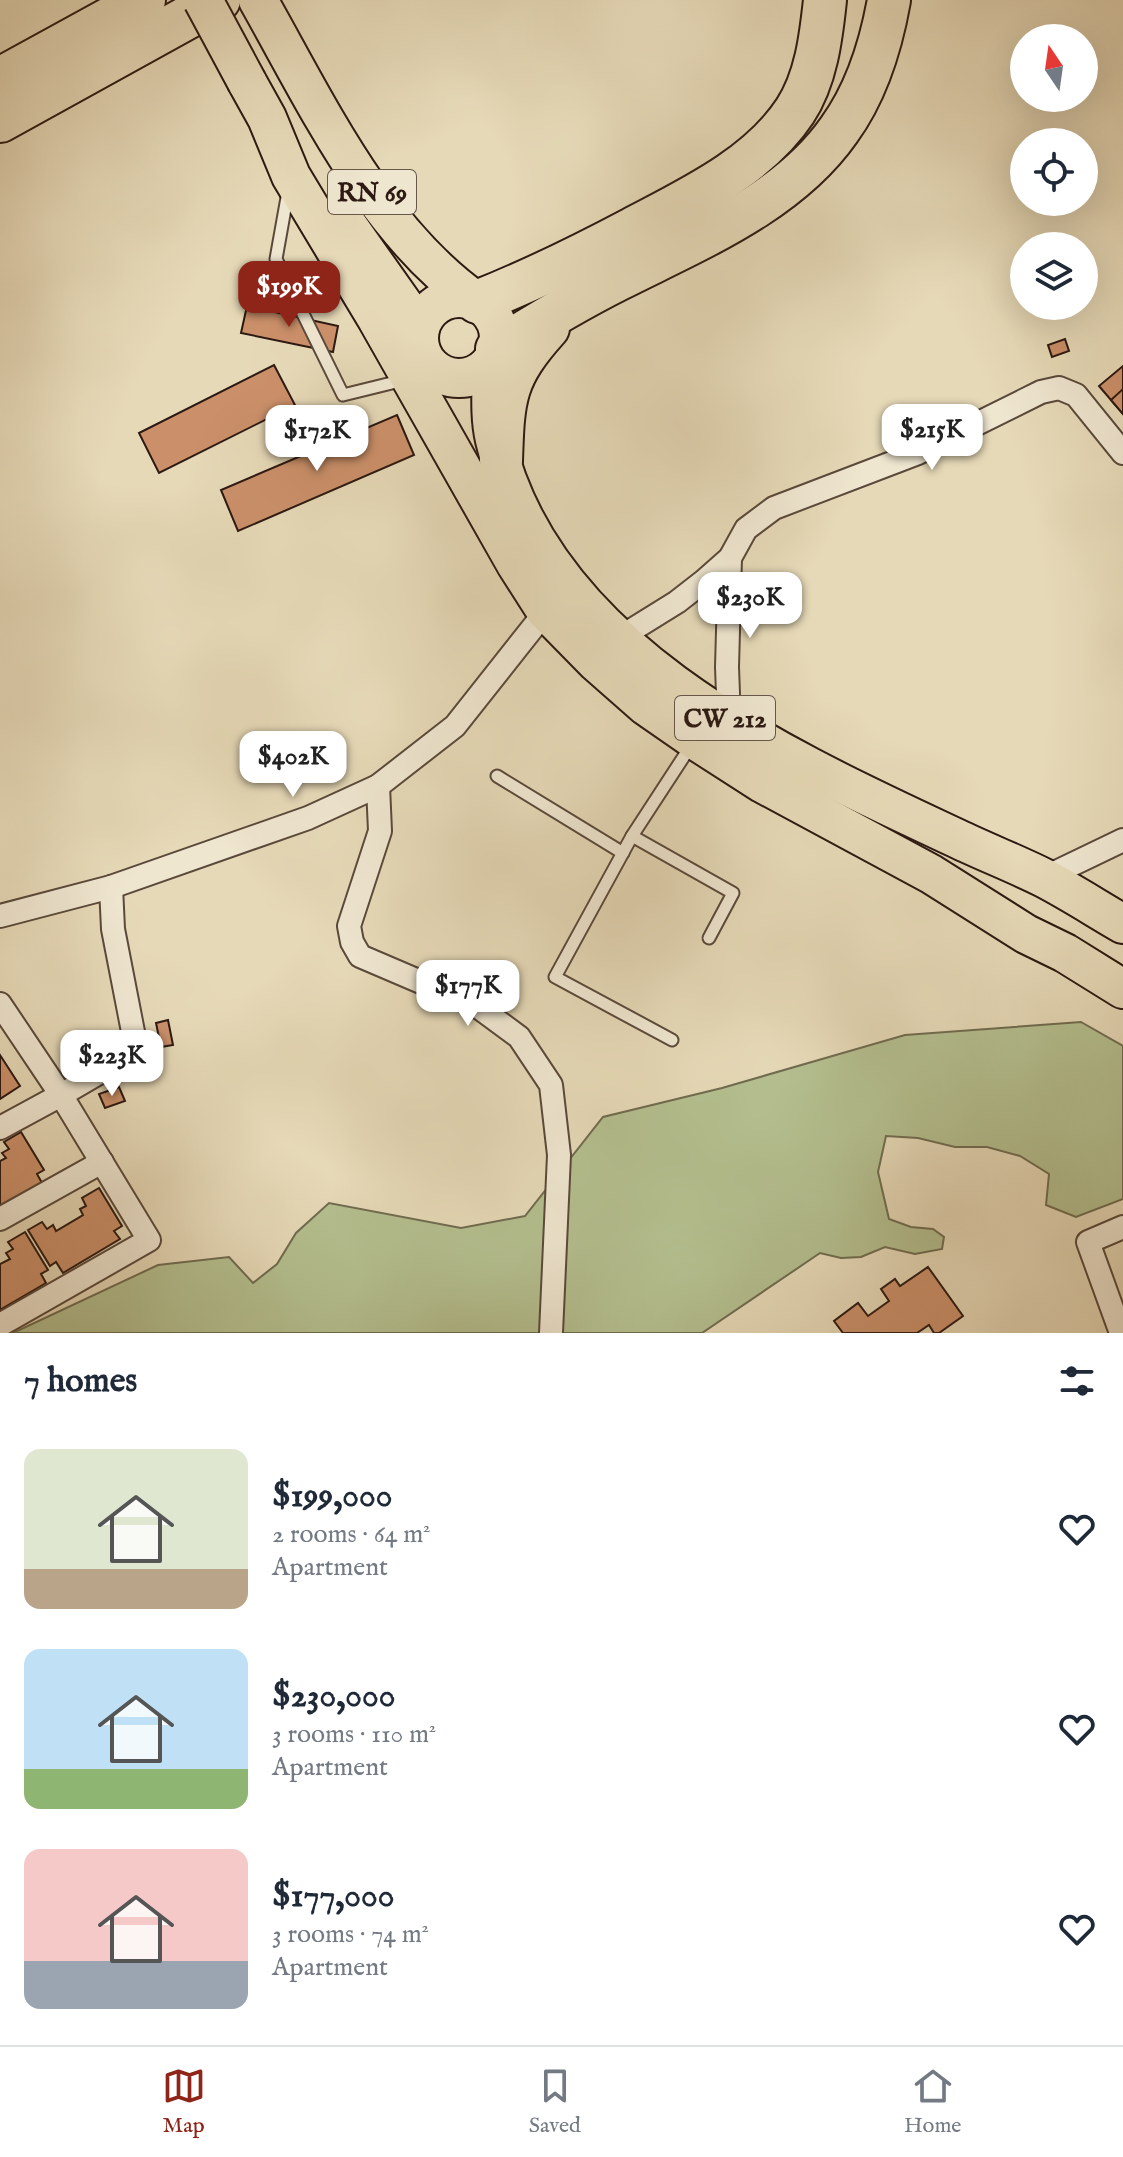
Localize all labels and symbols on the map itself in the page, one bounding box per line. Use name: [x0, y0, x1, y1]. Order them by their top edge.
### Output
north arrow: [1010, 24, 1098, 112]
road number: RN 69: [328, 170, 416, 214]
pin: $199K: [233, 261, 345, 329]
pin: $215K: [876, 404, 988, 472]
pin: $172K: [261, 405, 373, 473]
pin: $230K: [694, 572, 806, 640]
road number: CW 212: [675, 696, 775, 740]
pin: $402K: [237, 731, 349, 799]
pin: $177K: [412, 960, 524, 1028]
pin: $223K: [56, 1030, 168, 1098]

